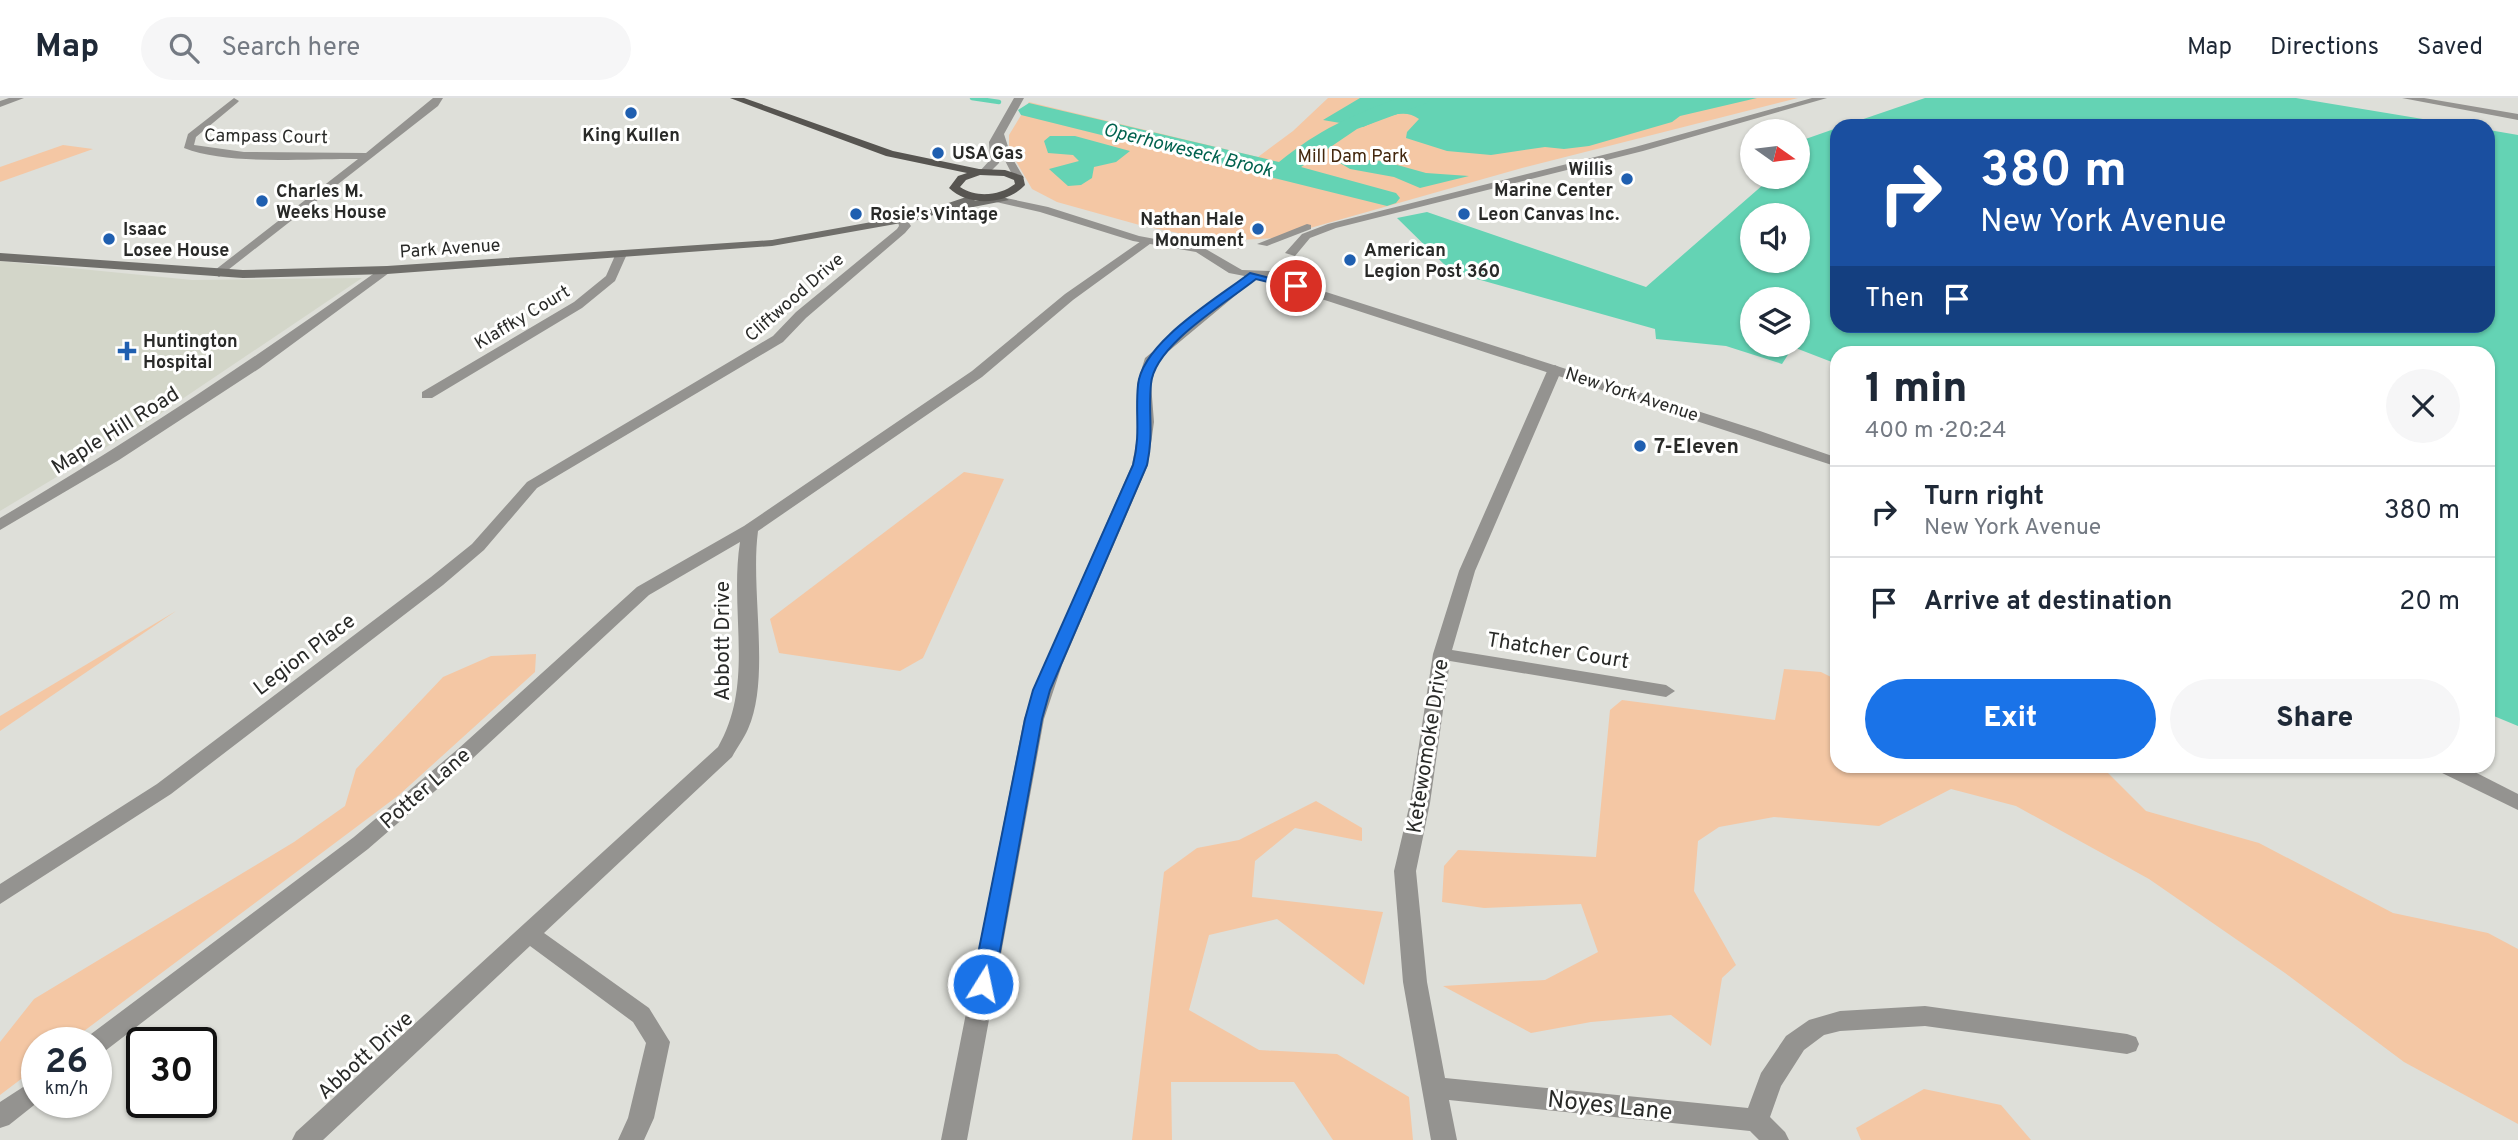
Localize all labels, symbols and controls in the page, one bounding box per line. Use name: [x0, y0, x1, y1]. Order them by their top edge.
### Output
search box: [141, 17, 631, 80]
text: Map: [35, 27, 99, 69]
icon: search: [165, 29, 203, 67]
text: Search here: [221, 32, 360, 65]
text: Map: [2187, 33, 2232, 63]
text: Directions: [2270, 33, 2379, 63]
text: Saved: [2417, 33, 2483, 63]
marker: King Kullen: [623, 105, 639, 121]
water label: Operhoweseck Brook: [1100, 118, 1275, 184]
north arrow: [1740, 119, 1810, 189]
map controls: [1740, 119, 1810, 357]
street label: Campass Court: [204, 125, 328, 150]
place label: King Kullen: [582, 125, 680, 148]
text: 380 m: [1980, 142, 2127, 204]
place label: USA Gas: [952, 143, 1023, 166]
marker: USA Gas: [930, 145, 946, 161]
park label: Mill Dam Park: [1298, 146, 1409, 169]
icon: right: [1865, 147, 1956, 238]
place label: Willis Marine Center: [1494, 159, 1613, 203]
marker: Willis Marine Center: [1619, 171, 1635, 187]
place label: Charles M. Weeks House: [276, 181, 386, 225]
marker: Charles M. Weeks House: [254, 193, 270, 209]
button: sound: [1740, 203, 1810, 273]
text: New York Avenue: [1980, 203, 2226, 243]
place label: Rosie's Vintage: [870, 204, 998, 227]
place label: Leon Canvas Inc.: [1478, 204, 1619, 227]
marker: Rosie's Vintage: [848, 206, 864, 222]
marker: Leon Canvas Inc.: [1456, 206, 1472, 222]
place label: Nathan Hale Monument: [1140, 209, 1244, 253]
place label: Isaac Losee House: [123, 219, 229, 263]
marker: Nathan Hale Monument: [1250, 221, 1266, 237]
marker: Isaac Losee House: [101, 231, 117, 247]
street label: Park Avenue: [399, 235, 501, 264]
place label: American Legion Post 360: [1364, 240, 1500, 284]
street label: Cliftwood Drive: [741, 249, 849, 347]
marker: American Legion Post 360: [1342, 252, 1358, 268]
pin: [1266, 256, 1326, 316]
icon: arrive: [1277, 267, 1315, 305]
icon: arrive: [1938, 280, 1976, 318]
street label: Klaffky Court: [471, 281, 575, 356]
text: Then: [1865, 283, 1924, 316]
button: layers: [1740, 287, 1810, 357]
place label: Huntington Hospital: [143, 331, 238, 375]
marker: Huntington Hospital: [117, 341, 137, 361]
street label: New York Avenue: [1562, 363, 1701, 428]
text: 1 min: [1865, 364, 1968, 417]
button: close: [2386, 369, 2460, 443]
street label: Maple Hill Road: [47, 381, 185, 481]
text: 400 m · 20:24: [1865, 417, 2006, 446]
place label: 7-Eleven: [1654, 434, 1739, 461]
marker: 7-Eleven: [1632, 438, 1648, 454]
text: Turn right: [1924, 481, 2044, 514]
icon: right: [1865, 493, 1903, 531]
text: 380 m: [2384, 495, 2460, 528]
text: New York Avenue: [1924, 514, 2101, 543]
street label: Abbott Drive: [710, 581, 737, 701]
icon: arrive: [1865, 584, 1903, 622]
text: Arrive at destination: [1924, 586, 2172, 619]
text: 20 m: [2399, 586, 2460, 619]
street label: Legion Place: [248, 608, 361, 702]
street label: Thatcher Court: [1485, 627, 1631, 676]
street label: Ketewomoke Drive: [1401, 657, 1456, 835]
button: Exit: [1865, 679, 2156, 759]
button: Share: [2170, 679, 2460, 759]
street label: Potter Lane: [375, 742, 477, 836]
position arrow: [946, 947, 1020, 1021]
street label: Abbott Drive: [312, 1006, 420, 1106]
speed limit sign: 30: [126, 1027, 217, 1118]
text: 26: [45, 1041, 88, 1085]
text: km/h: [45, 1078, 88, 1101]
street label: Noyes Lane: [1546, 1086, 1674, 1128]

